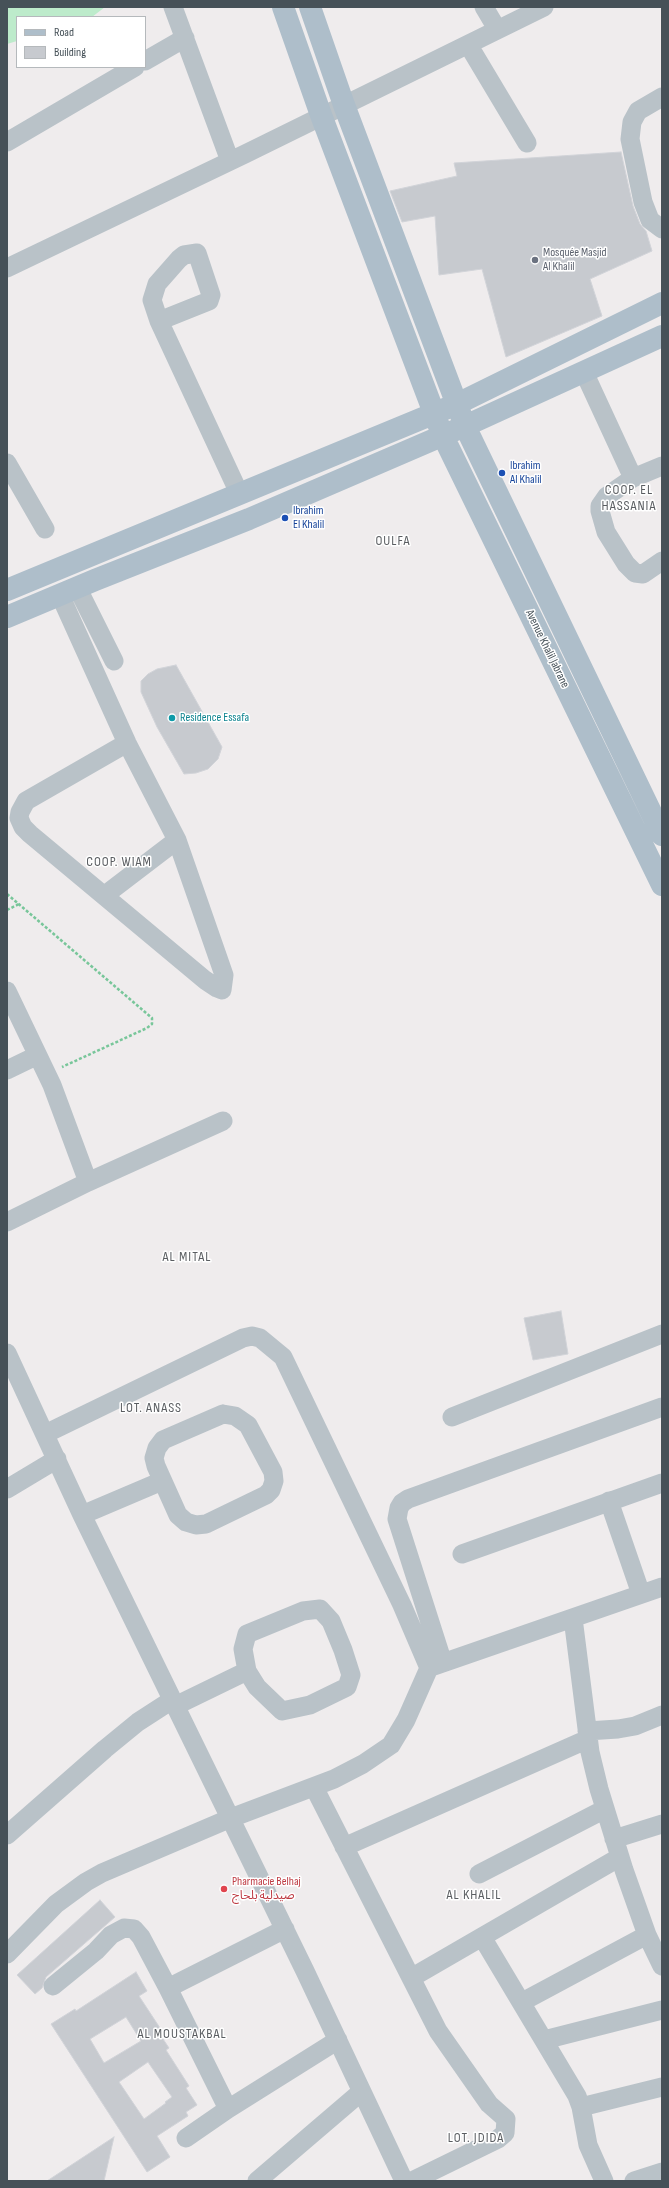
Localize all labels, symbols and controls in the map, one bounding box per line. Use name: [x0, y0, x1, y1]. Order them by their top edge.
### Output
legend: [16, 16, 146, 68]
text: Road: [54, 25, 74, 40]
text: Building: [54, 45, 86, 60]
place label: Mosquée Masjid Al Khalil: [543, 246, 606, 274]
marker: Mosquée Masjid Al Khalil: [530, 255, 540, 265]
place label: Ibrahim Al Khalil: [510, 459, 542, 487]
marker: Ibrahim Al Khalil: [497, 468, 507, 478]
district label: COOP. EL HASSANIA: [602, 482, 656, 514]
place label: Ibrahim El Khalil: [293, 504, 324, 532]
marker: Ibrahim El Khalil: [280, 513, 290, 523]
district label: OULFA: [375, 533, 411, 549]
street label: Avenue Khalil Jabrane: [522, 608, 572, 690]
place label: Residence Essafa: [180, 711, 249, 725]
marker: Residence Essafa: [167, 713, 177, 723]
district label: COOP. WIAM: [86, 854, 152, 870]
district label: AL MITAL: [163, 1249, 211, 1265]
district label: LOT. ANASS: [120, 1400, 182, 1416]
place label: Pharmacie Belhaj صيدلية بلحاج: [232, 1875, 301, 1903]
marker: Pharmacie Belhaj صيدلية بلحاج: [219, 1884, 229, 1894]
district label: AL KHALIL: [447, 1887, 501, 1903]
district label: AL MOUSTAKBAL: [137, 2026, 227, 2042]
district label: LOT. JDIDA: [448, 2130, 504, 2146]

